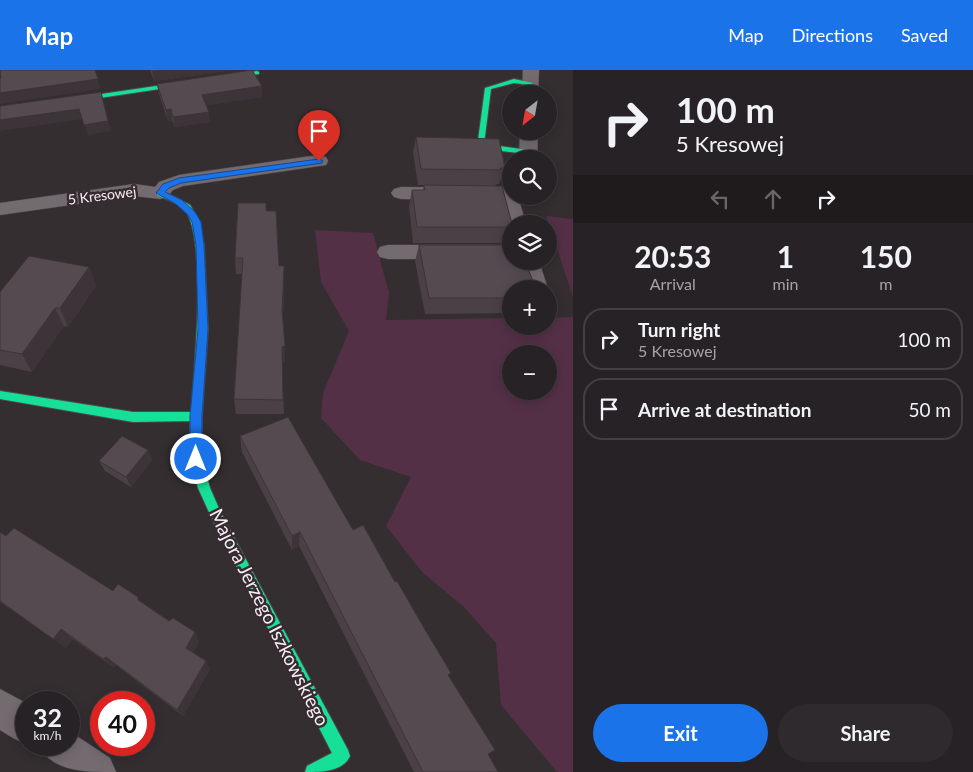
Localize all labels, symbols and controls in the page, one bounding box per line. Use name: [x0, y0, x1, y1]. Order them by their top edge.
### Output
text: Map: [25, 21, 73, 50]
text: Map: [728, 24, 764, 46]
text: Directions: [792, 24, 873, 46]
text: Saved: [901, 24, 948, 46]
north arrow: [502, 85, 558, 140]
map controls: [502, 85, 557, 400]
text: 100 m: [676, 88, 775, 130]
icon: right: [593, 90, 658, 155]
pin: [298, 110, 340, 161]
icon: arrive: [305, 117, 333, 145]
text: 5 Kresowej: [676, 130, 784, 157]
button: search: [502, 150, 557, 205]
street label: 5 Kresowej: [67, 182, 137, 208]
icon: left: [706, 185, 734, 213]
icon: ahead: [759, 185, 787, 213]
icon: right: [812, 185, 840, 213]
button: layers: [502, 215, 557, 270]
text: 20:53: [634, 238, 711, 274]
text: 1: [777, 238, 794, 274]
text: 150: [860, 238, 912, 274]
text: Arrival: [650, 274, 696, 293]
text: min: [773, 274, 799, 293]
text: m: [879, 274, 892, 293]
button: +: [502, 280, 557, 335]
text: Turn right: [638, 318, 720, 341]
icon: right: [595, 325, 623, 353]
text: 100 m: [897, 328, 951, 351]
text: 5 Kresowej: [638, 341, 717, 360]
button: −: [502, 345, 557, 400]
icon: arrive: [595, 395, 623, 423]
text: Arrive at destination: [638, 398, 811, 421]
text: 50 m: [908, 398, 951, 421]
position arrow: [169, 432, 221, 484]
street label: Majora Jerzego Iszkowskiego: [205, 505, 335, 729]
speed limit sign: 40: [90, 691, 155, 756]
text: 32: [33, 702, 62, 732]
button: Exit: [593, 704, 768, 762]
button: Share: [778, 704, 953, 762]
text: km/h: [33, 728, 62, 743]

